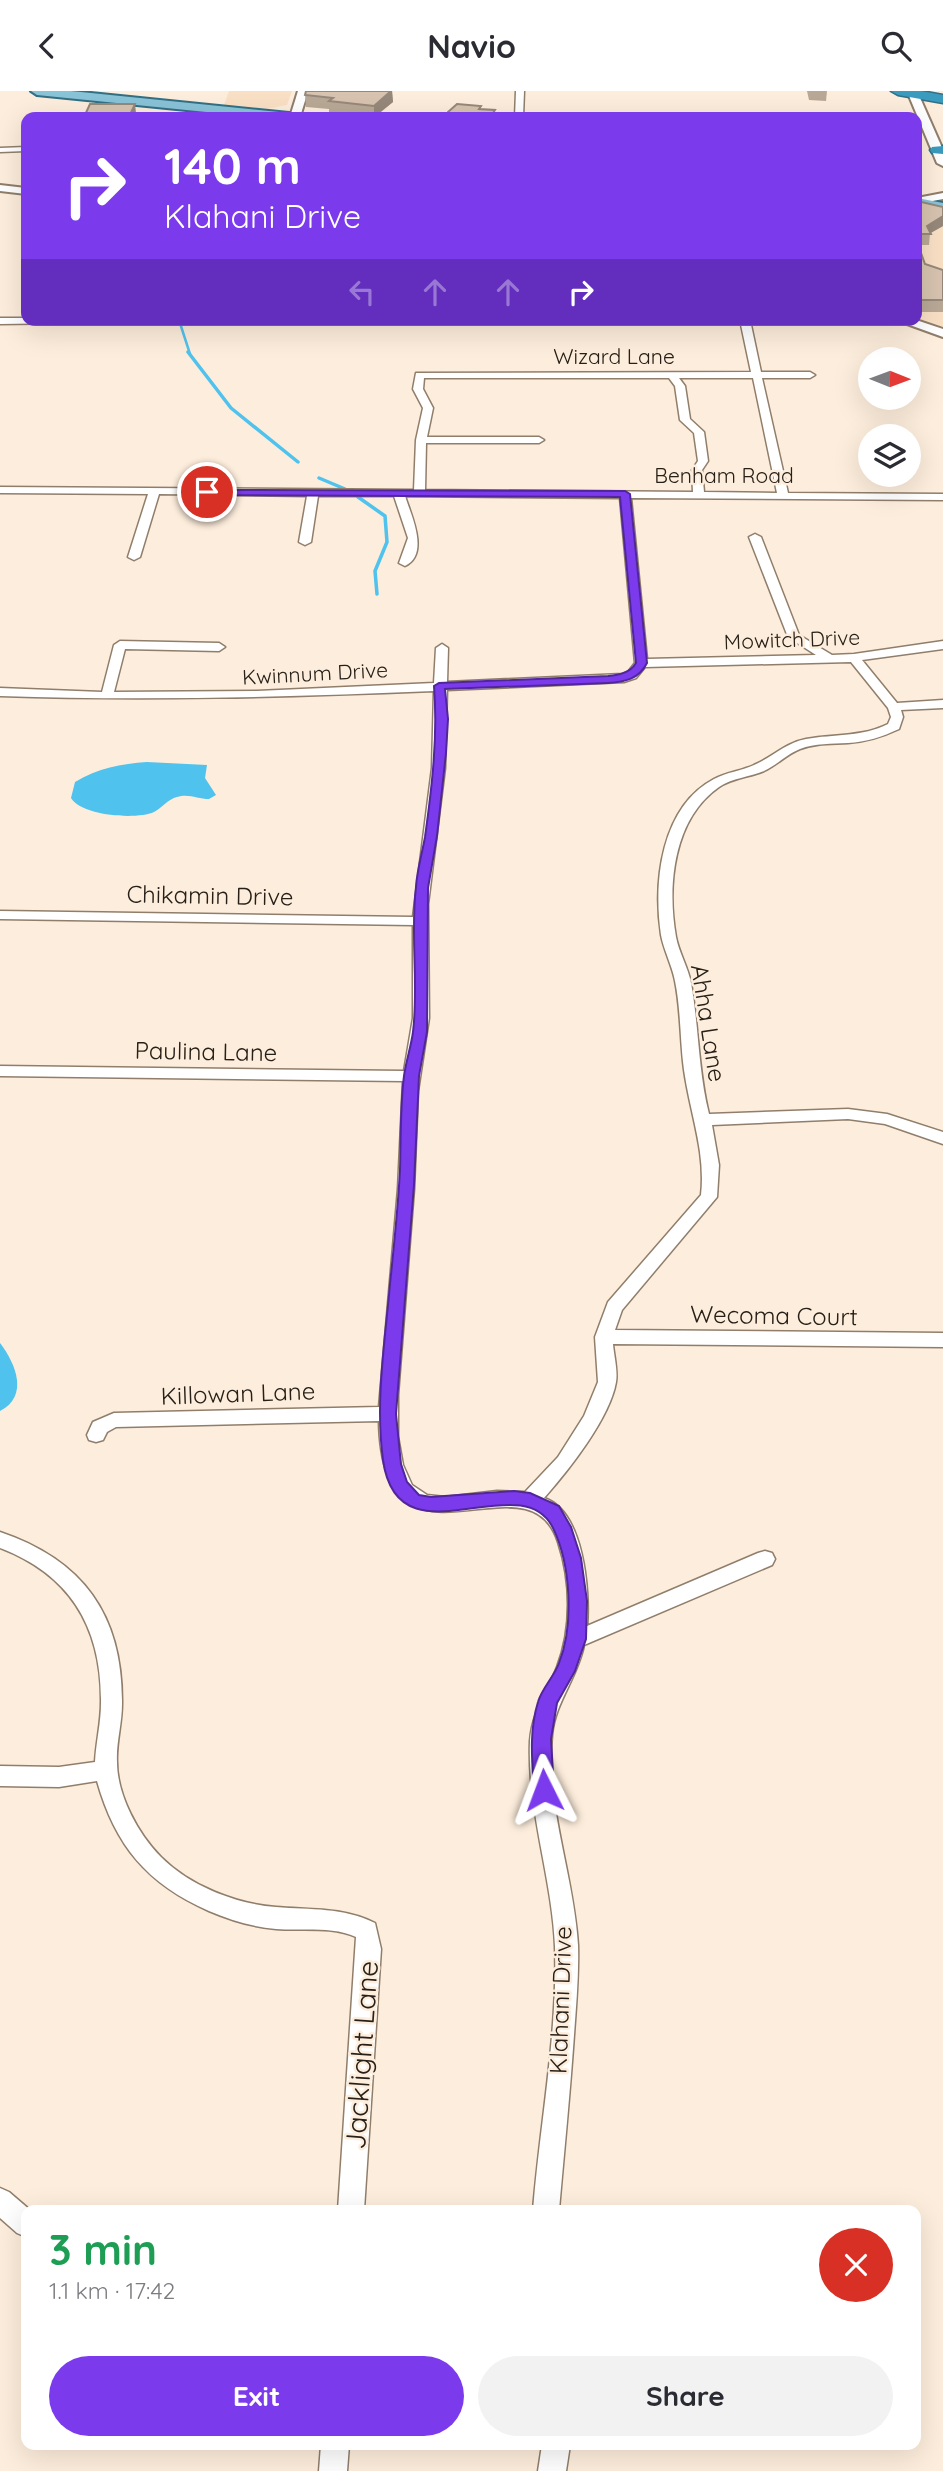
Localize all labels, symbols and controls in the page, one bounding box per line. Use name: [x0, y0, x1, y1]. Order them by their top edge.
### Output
text: Navio: [427, 26, 516, 66]
icon: back: [28, 27, 66, 65]
icon: search: [877, 27, 915, 65]
text: 140 m: [164, 135, 301, 196]
icon: right: [49, 140, 140, 231]
text: Klahani Drive: [164, 196, 361, 236]
icon: left: [343, 273, 381, 311]
icon: ahead: [416, 273, 454, 311]
icon: ahead: [489, 273, 527, 311]
icon: right: [562, 273, 600, 311]
street label: Wizard Lane: [553, 343, 675, 369]
north arrow: [858, 347, 920, 409]
map controls: [858, 347, 921, 487]
button: layers: [858, 424, 921, 487]
pin: [177, 462, 237, 522]
street label: Benham Road: [654, 462, 794, 488]
icon: arrive: [188, 473, 226, 511]
street label: Mowitch Drive: [723, 624, 861, 654]
street label: Kwinnum Drive: [242, 656, 388, 690]
street label: Chikamin Drive: [126, 879, 294, 911]
street label: Ahha Lane: [685, 962, 733, 1084]
street label: Paulina Lane: [134, 1035, 278, 1067]
street label: Wecoma Court: [690, 1299, 858, 1331]
street label: Killowan Lane: [160, 1375, 316, 1411]
position arrow: [507, 1753, 581, 1827]
street label: Klahani Drive: [542, 1926, 578, 2074]
street label: Jacklight Lane: [337, 1959, 385, 2151]
text: 3 min: [49, 2223, 157, 2276]
button: close: [819, 2228, 893, 2302]
text: 1.1 km · 17:42: [49, 2276, 175, 2305]
button: Exit: [49, 2356, 464, 2436]
button: Share: [478, 2356, 893, 2436]

